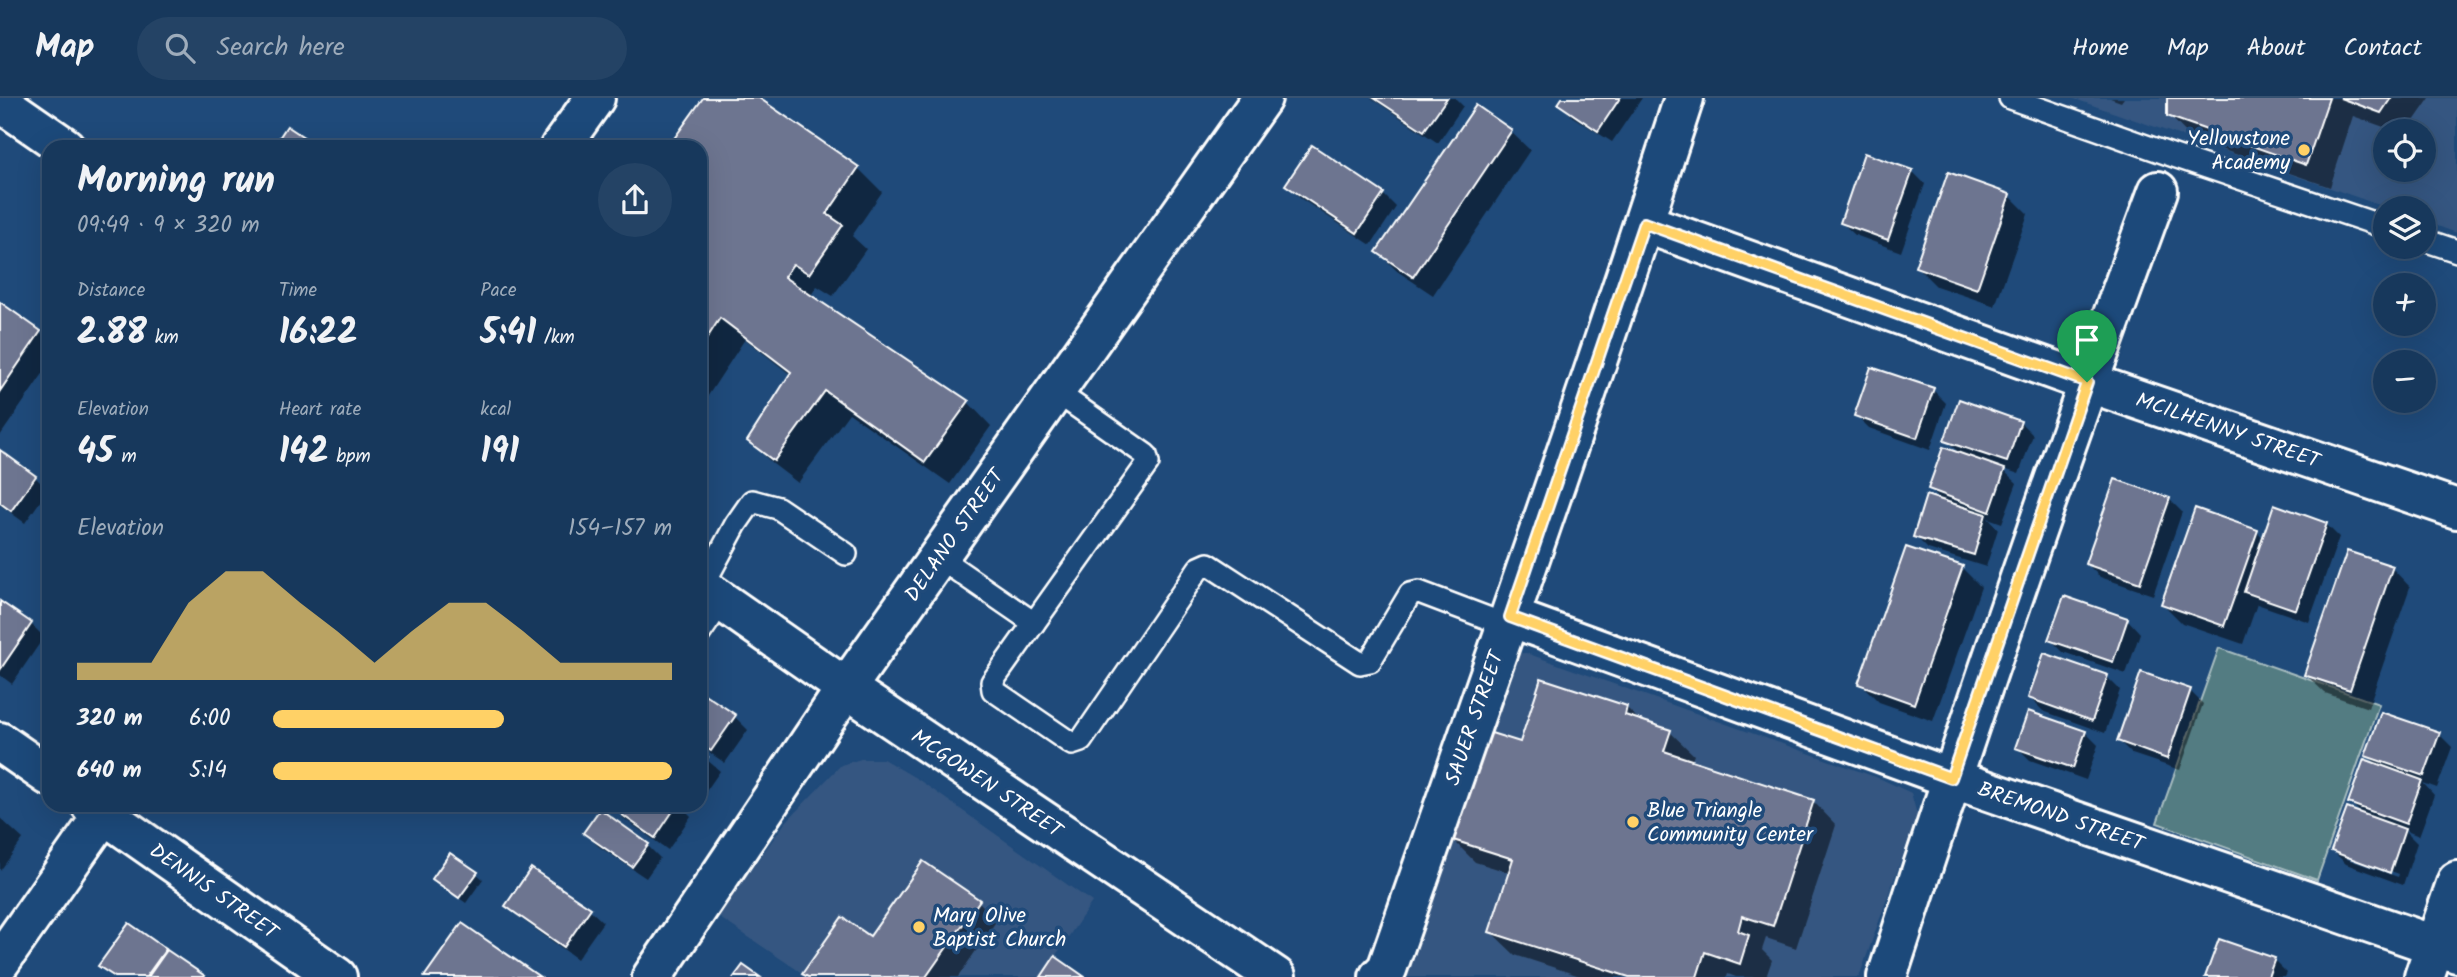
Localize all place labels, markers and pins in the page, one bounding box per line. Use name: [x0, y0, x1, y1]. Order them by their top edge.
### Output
place label: Yellowstone Academy: [2187, 123, 2291, 180]
marker: Yellowstone Academy: [2296, 142, 2312, 158]
pin: [2057, 310, 2117, 382]
place label: Blue Triangle Community Center: [1647, 795, 1814, 852]
marker: Blue Triangle Community Center: [1625, 814, 1641, 830]
place label: Mary Olive Baptist Church: [933, 900, 1066, 957]
marker: Mary Olive Baptist Church: [911, 919, 927, 935]

